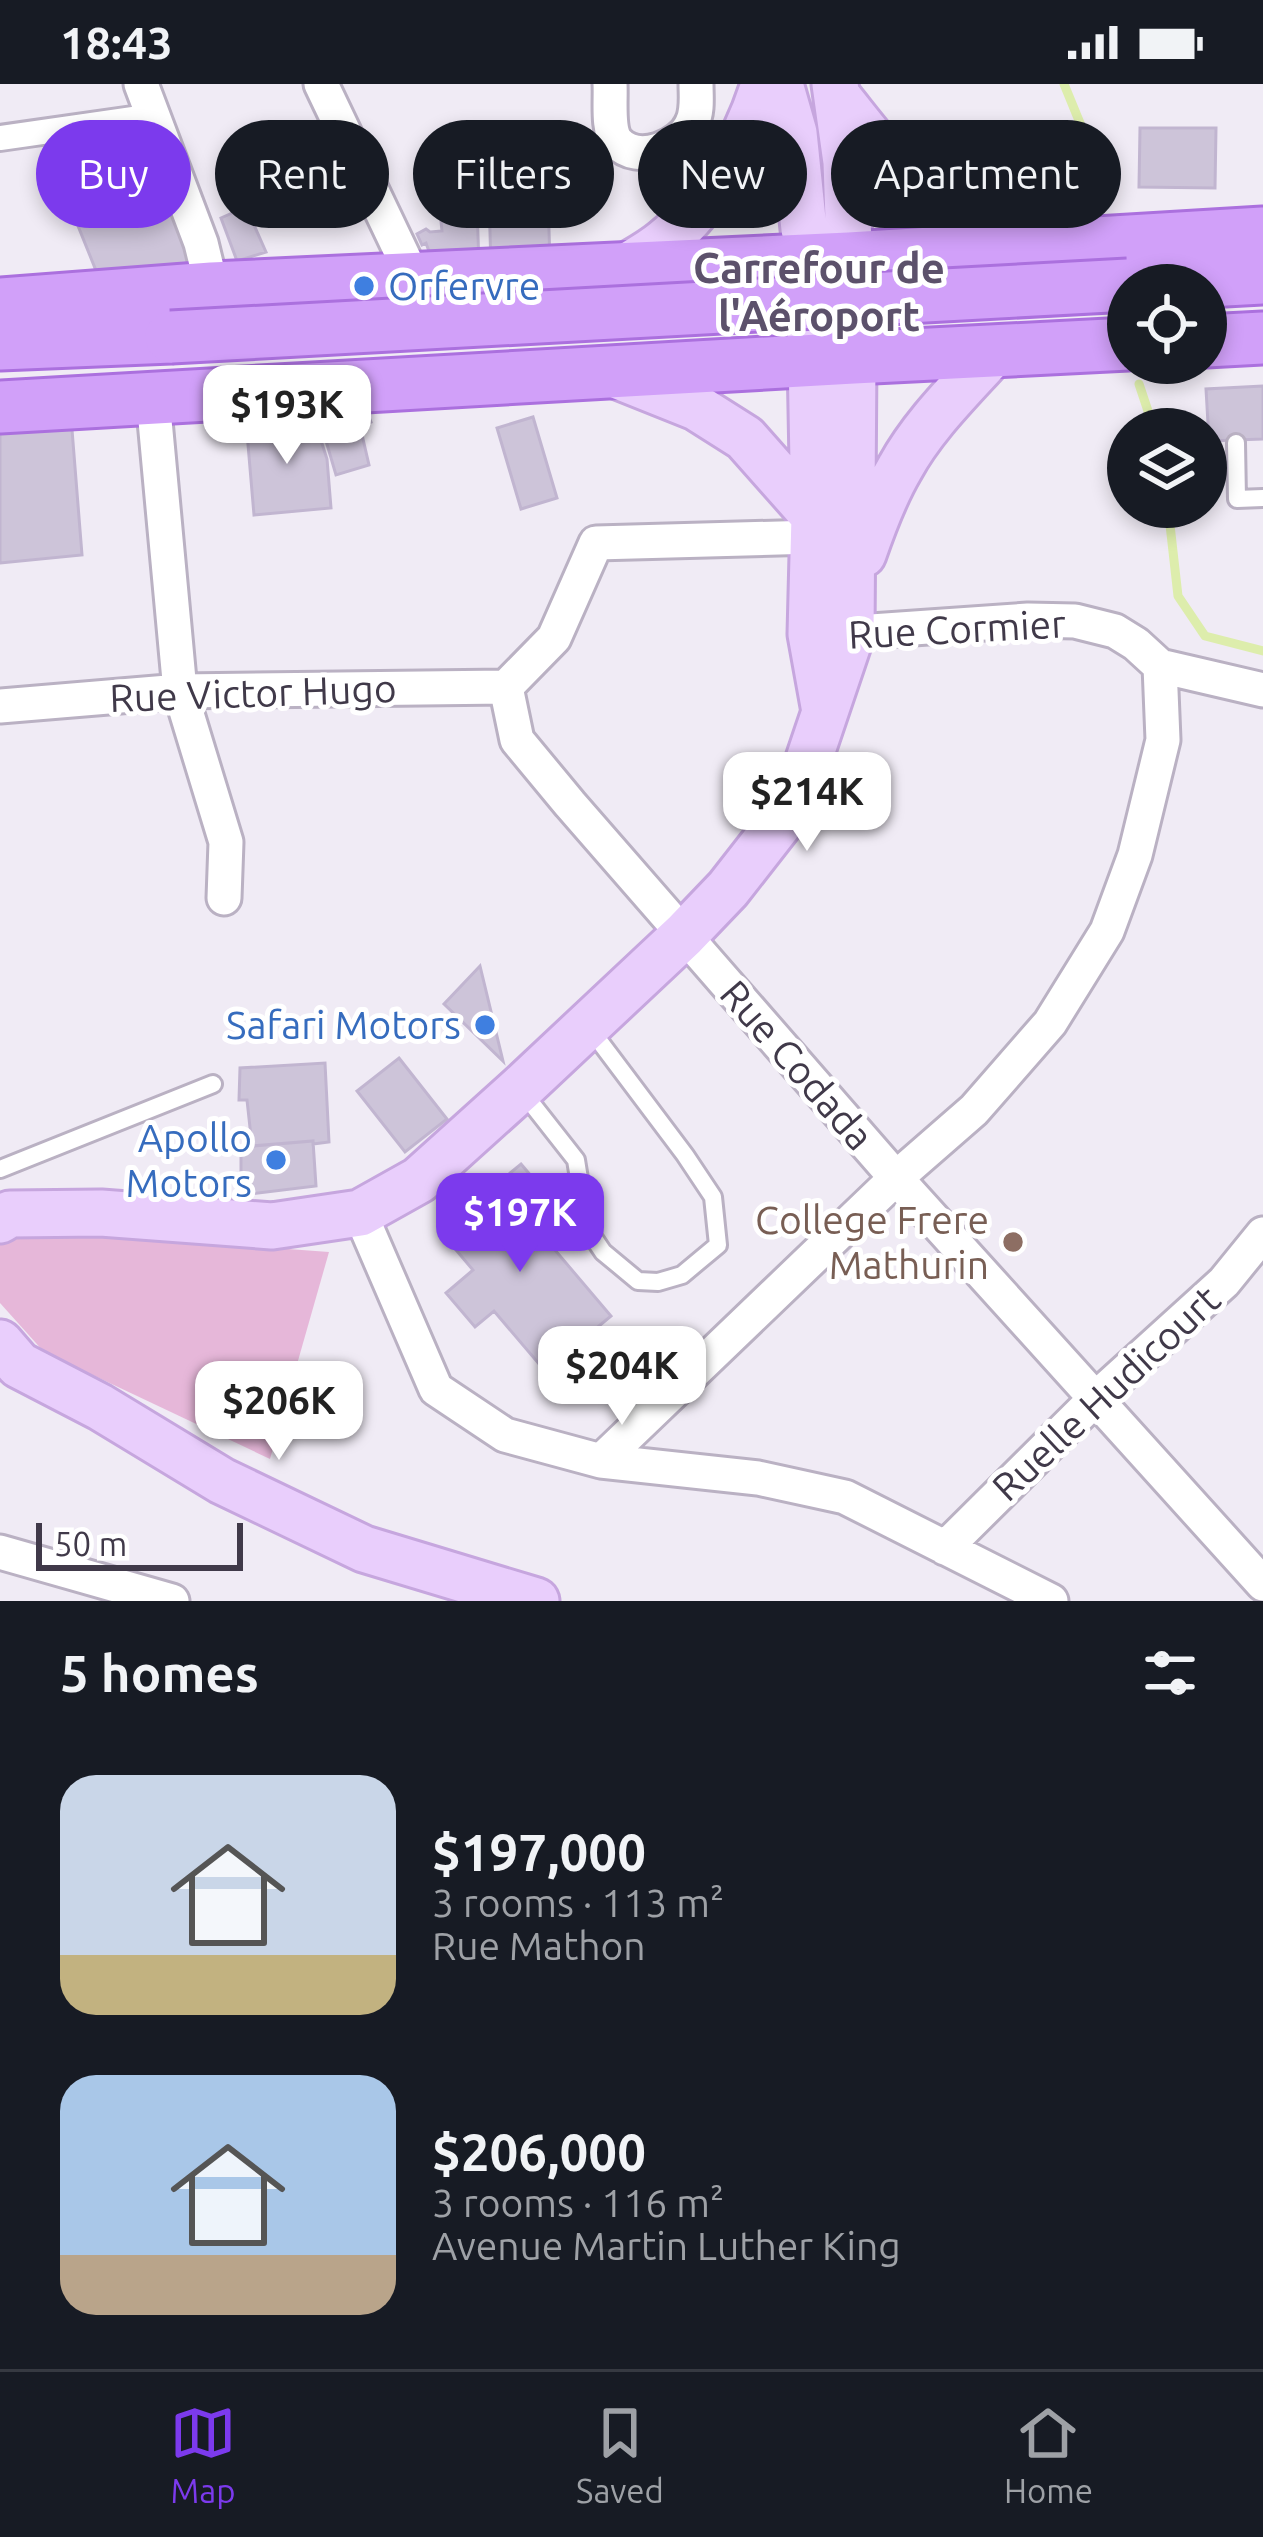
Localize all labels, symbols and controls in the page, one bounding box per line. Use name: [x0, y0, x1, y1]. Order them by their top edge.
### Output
text: 18:43: [60, 17, 173, 68]
chip: Buy: [36, 120, 191, 228]
chip: Rent: [215, 120, 389, 228]
chip: Filters: [413, 120, 614, 228]
chip: New: [638, 120, 807, 228]
chip: Apartment: [831, 120, 1121, 228]
district label: Carrefour de l'Aéroport: [693, 244, 945, 339]
place label: Orfervre: [388, 264, 540, 307]
map controls: [1107, 264, 1227, 528]
button: locate: [1107, 264, 1227, 384]
marker: Orfervre: [351, 273, 377, 299]
pin: $193K: [203, 365, 371, 467]
text: $193K: [230, 382, 344, 425]
button: layers: [1107, 408, 1227, 528]
street label: Rue Cormier: [847, 601, 1067, 656]
street label: Rue Victor Hugo: [109, 666, 397, 719]
pin: $214K: [723, 752, 891, 854]
text: $214K: [750, 769, 864, 812]
street label: Rue Codada: [712, 972, 882, 1158]
place label: Safari Motors: [226, 1003, 461, 1046]
marker: Safari Motors: [472, 1012, 498, 1038]
place label: Apollo Motors: [126, 1116, 252, 1204]
marker: Apollo Motors: [263, 1147, 289, 1173]
pin: $197K: [436, 1173, 604, 1275]
text: $197K: [463, 1190, 577, 1233]
place label: College Frere Mathurin: [755, 1198, 989, 1286]
marker: College Frere Mathurin: [1000, 1229, 1026, 1255]
street label: Ruelle Hudicourt: [984, 1277, 1228, 1509]
pin: $204K: [538, 1326, 706, 1428]
text: $204K: [565, 1343, 679, 1386]
pin: $206K: [195, 1361, 363, 1463]
text: $206K: [222, 1378, 336, 1421]
scale bar: [36, 1517, 243, 1570]
text: 50 m: [54, 1525, 127, 1562]
icon: filters: [1137, 1640, 1203, 1706]
text: 5 homes: [60, 1644, 259, 1702]
icon: home: [156, 1823, 300, 1967]
text: $197,000: [432, 1823, 646, 1881]
text: 3 rooms · 113 m²: [432, 1881, 724, 1924]
text: Rue Mathon: [432, 1924, 646, 1967]
icon: home: [156, 2123, 300, 2267]
text: $206,000: [432, 2123, 646, 2181]
text: 3 rooms · 116 m²: [432, 2181, 724, 2224]
text: Avenue Martin Luther King: [432, 2224, 901, 2267]
tab: Map: [170, 2400, 236, 2509]
tab: Saved: [576, 2400, 664, 2509]
tab: Home: [1004, 2400, 1093, 2509]

